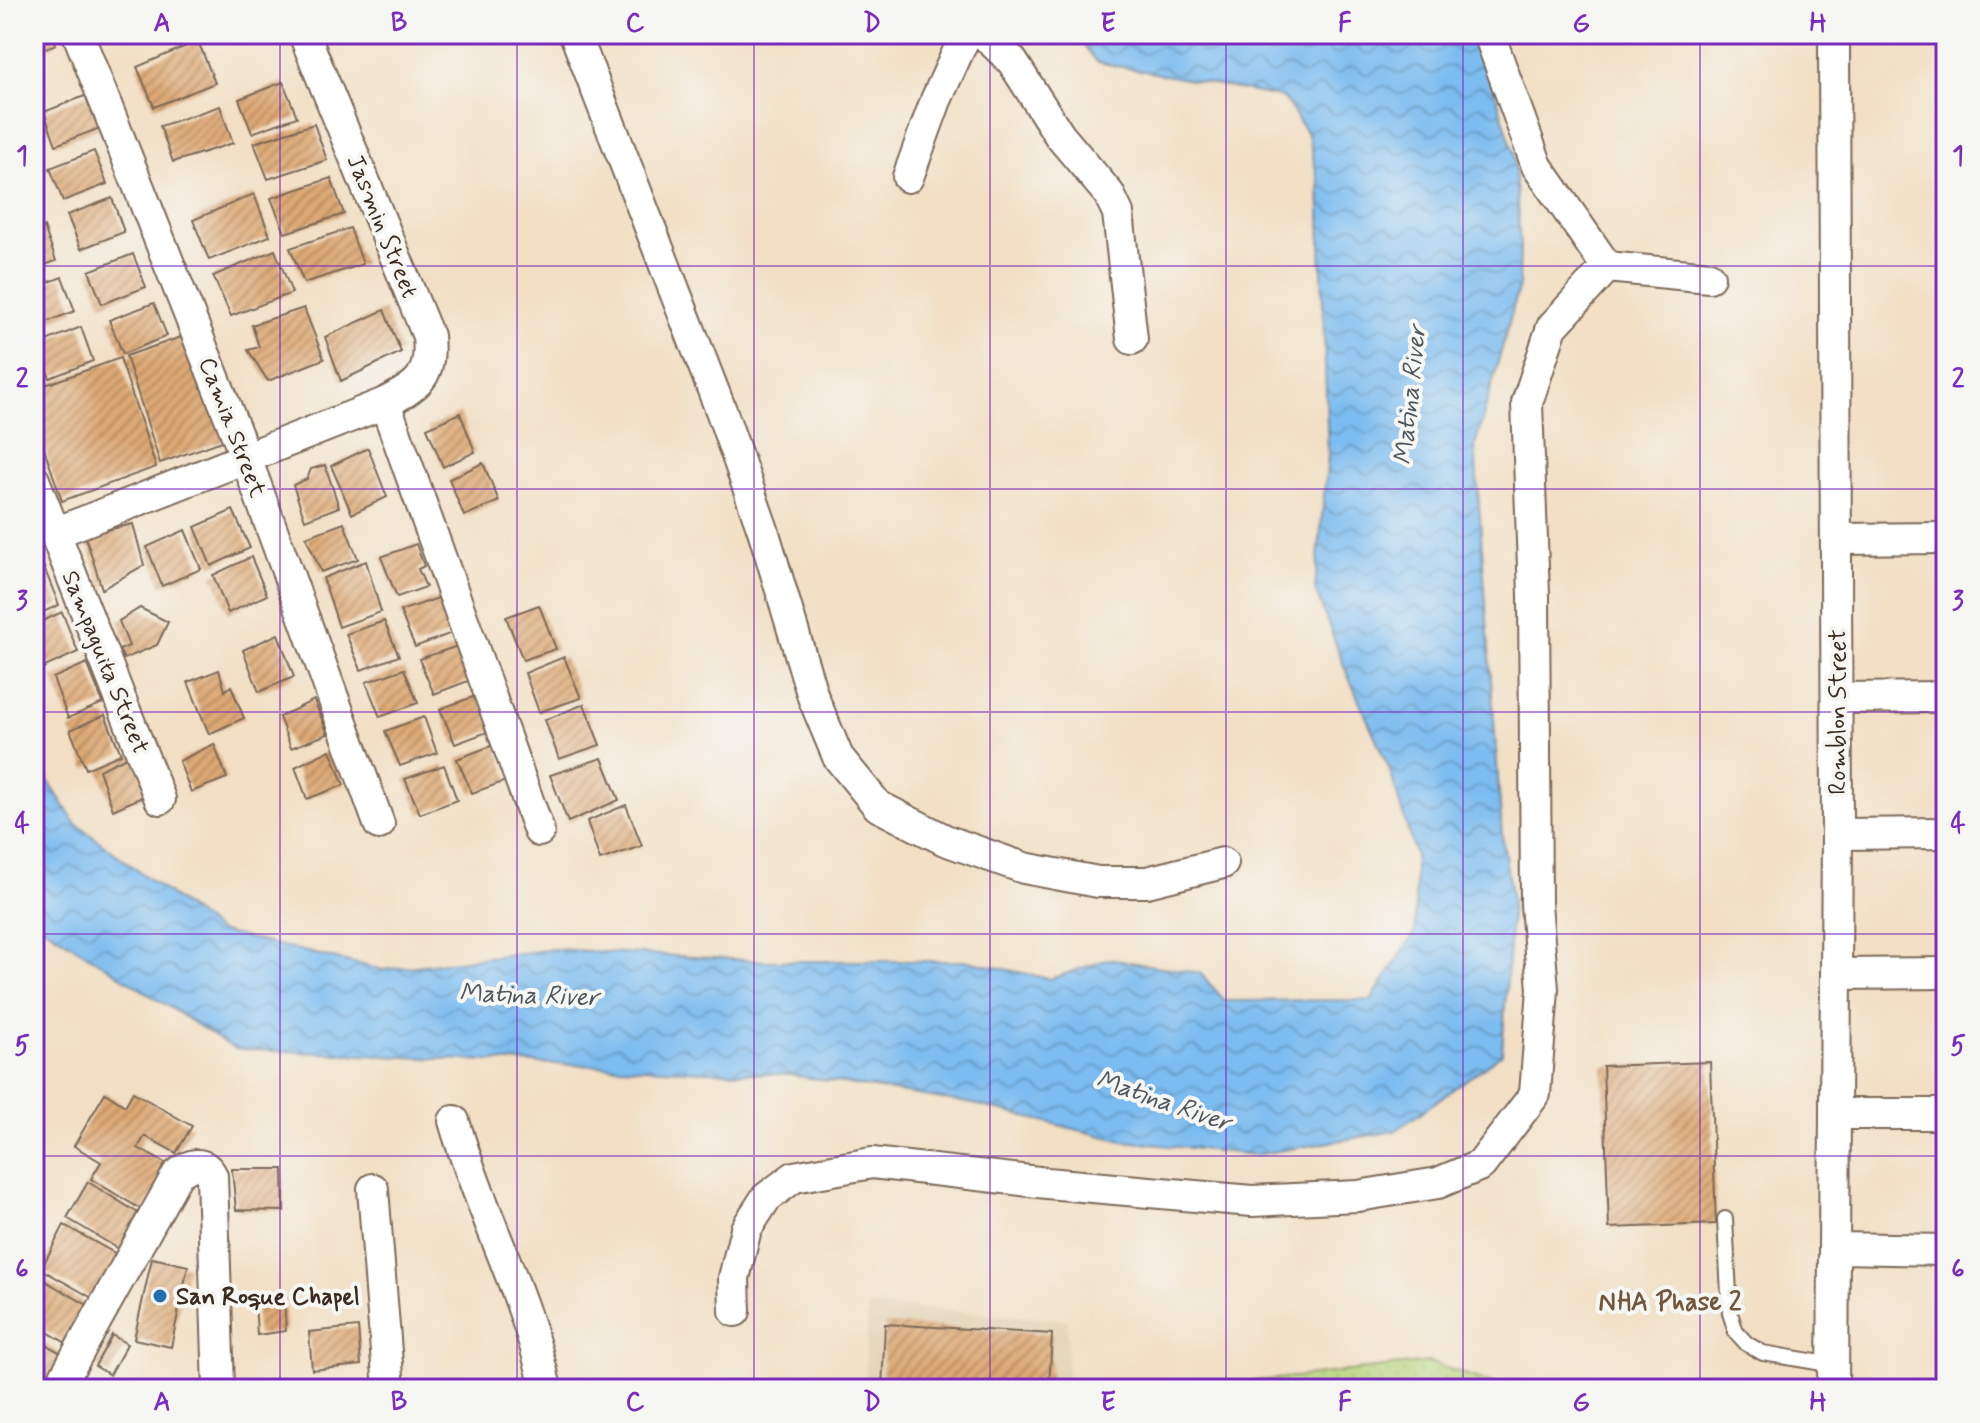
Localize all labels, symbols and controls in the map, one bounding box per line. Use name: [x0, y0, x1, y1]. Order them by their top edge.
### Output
text: A: [153, 7, 171, 41]
text: B: [391, 7, 407, 41]
text: C: [626, 7, 645, 41]
text: D: [863, 7, 881, 41]
text: E: [1100, 7, 1116, 41]
text: F: [1338, 7, 1352, 41]
text: G: [1572, 7, 1590, 41]
text: H: [1810, 7, 1827, 41]
text: 1: [16, 140, 28, 174]
text: 1: [1952, 140, 1964, 174]
street label: Jasmin Street: [339, 150, 425, 303]
water label: Matina River: [1387, 321, 1436, 467]
street label: Camia Street: [191, 353, 272, 502]
text: 2: [16, 363, 29, 397]
text: 2: [1952, 363, 1965, 397]
street label: Sampaguita Street: [54, 566, 156, 759]
text: 3: [16, 585, 28, 619]
text: 3: [1952, 585, 1964, 619]
street label: Romblon Street: [1823, 629, 1854, 795]
text: 4: [14, 808, 30, 842]
text: 4: [1950, 808, 1966, 842]
water label: Matina River: [458, 977, 603, 1016]
text: 5: [14, 1030, 30, 1064]
text: 5: [1950, 1030, 1966, 1064]
water label: Matina River: [1092, 1063, 1238, 1142]
text: 6: [15, 1253, 29, 1287]
text: 6: [1951, 1253, 1965, 1287]
place label: San Roque Chapel: [176, 1282, 360, 1313]
district label: NHA Phase 2: [1599, 1286, 1742, 1320]
marker: San Roque Chapel: [151, 1287, 169, 1305]
text: A: [153, 1386, 171, 1420]
text: B: [391, 1386, 407, 1420]
text: C: [626, 1386, 645, 1420]
text: D: [863, 1386, 881, 1420]
text: E: [1100, 1386, 1116, 1420]
text: F: [1338, 1386, 1352, 1420]
text: G: [1572, 1386, 1590, 1420]
text: H: [1810, 1386, 1827, 1420]

